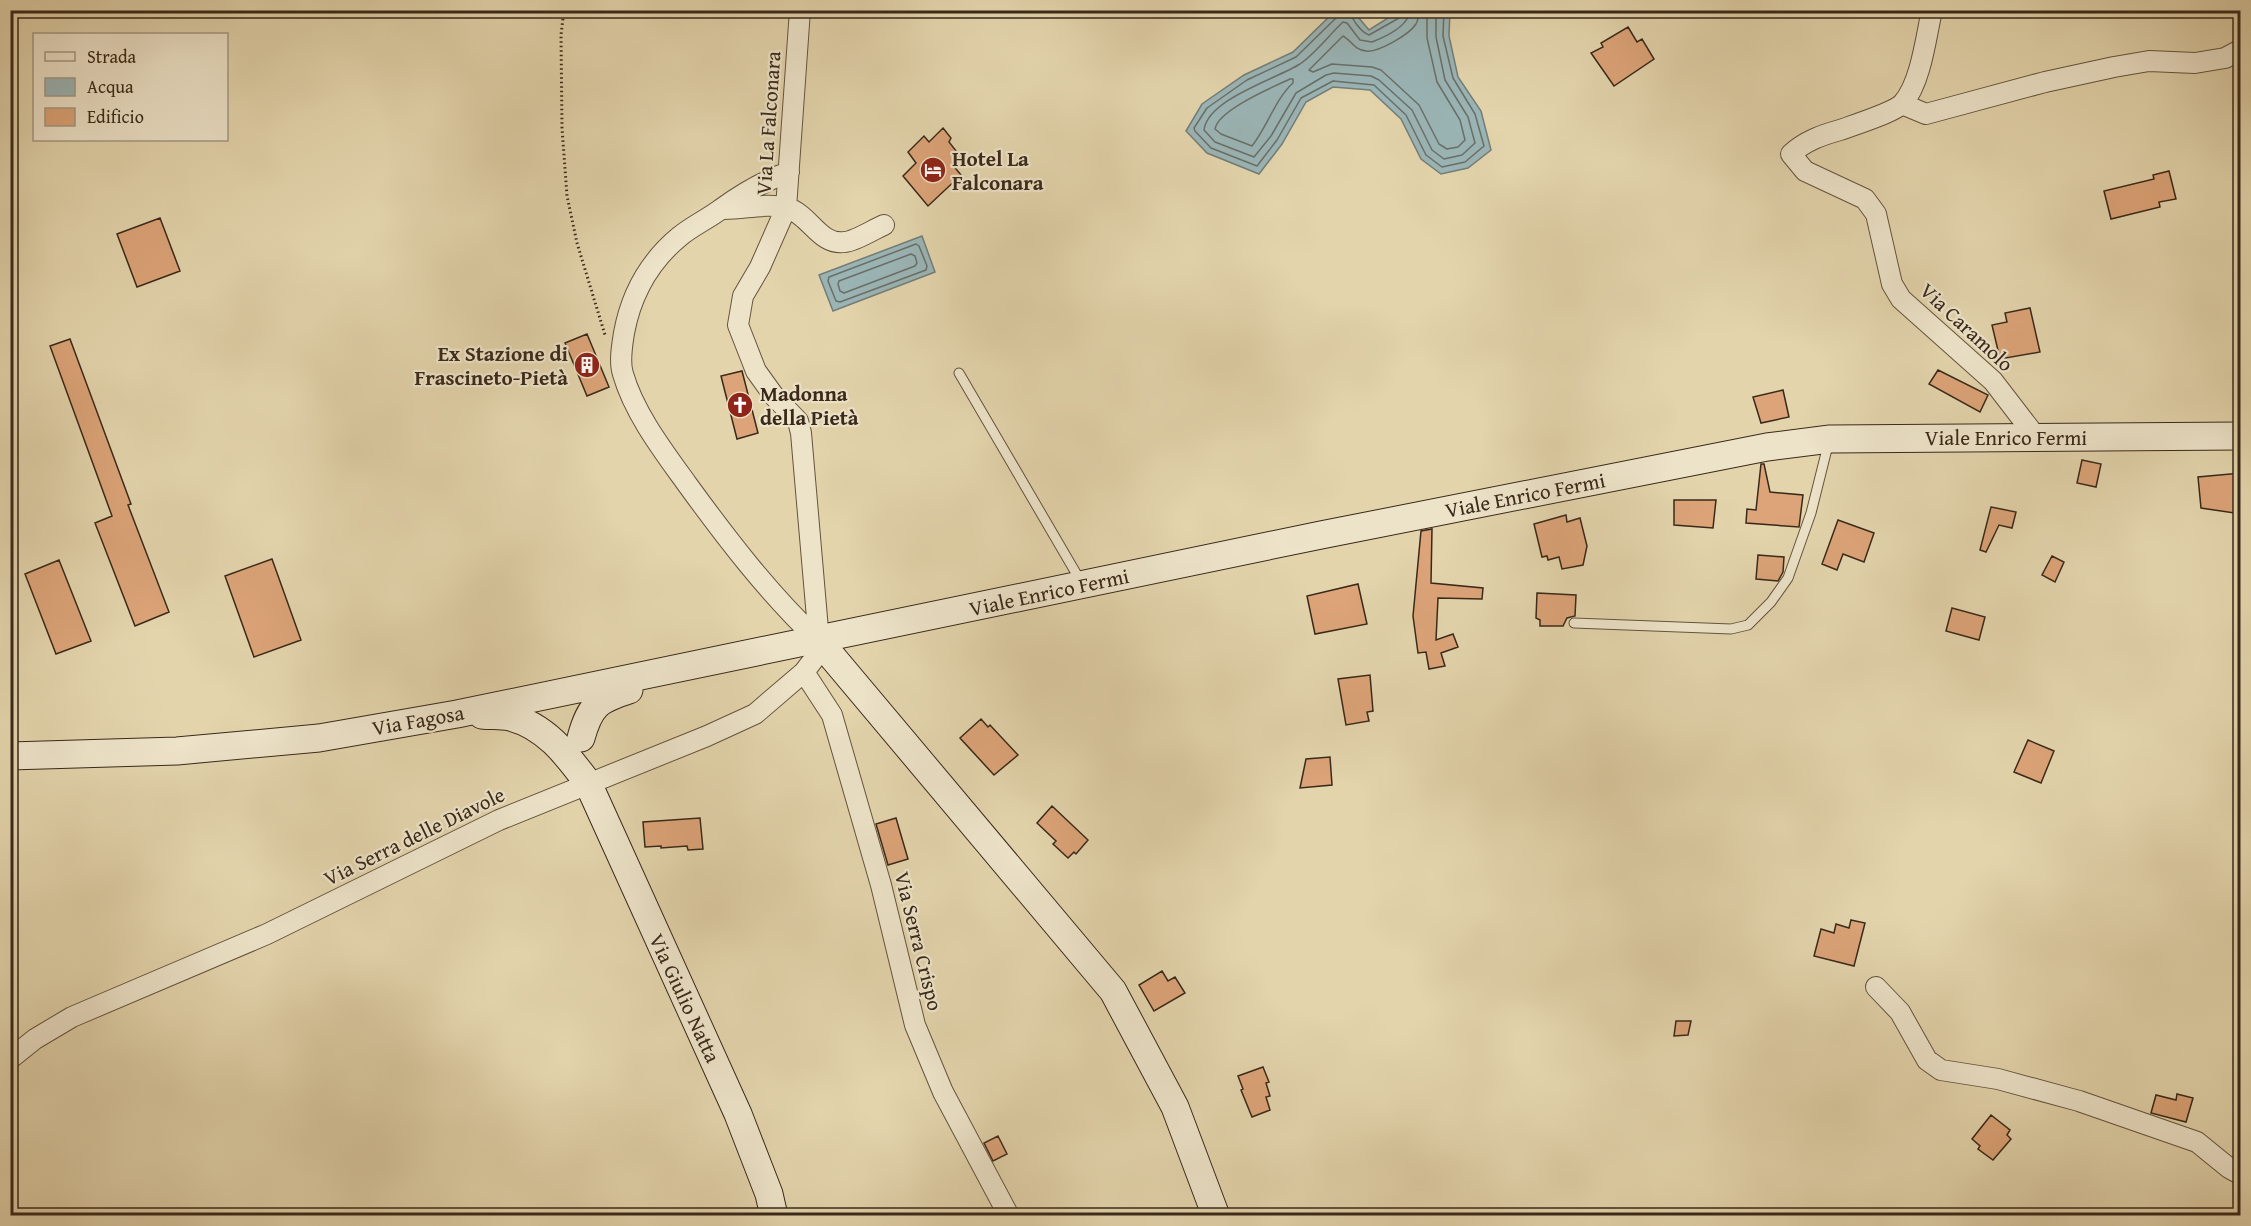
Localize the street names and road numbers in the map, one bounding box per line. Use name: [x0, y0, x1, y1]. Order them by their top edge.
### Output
street label: Via La Falconara: [748, 50, 789, 196]
street label: Via Caramolo: [1913, 275, 2021, 379]
street label: Viale Enrico Fermi: [1925, 422, 2087, 453]
street label: Viale Enrico Fermi: [1442, 464, 1608, 526]
street label: Viale Enrico Fermi: [966, 560, 1132, 624]
street label: Via Fagosa: [370, 697, 467, 743]
street label: Via Serra delle Diavole: [318, 779, 510, 893]
street label: Via Serra Crispo: [887, 868, 951, 1014]
street label: Via Giulio Natta: [642, 928, 729, 1068]

